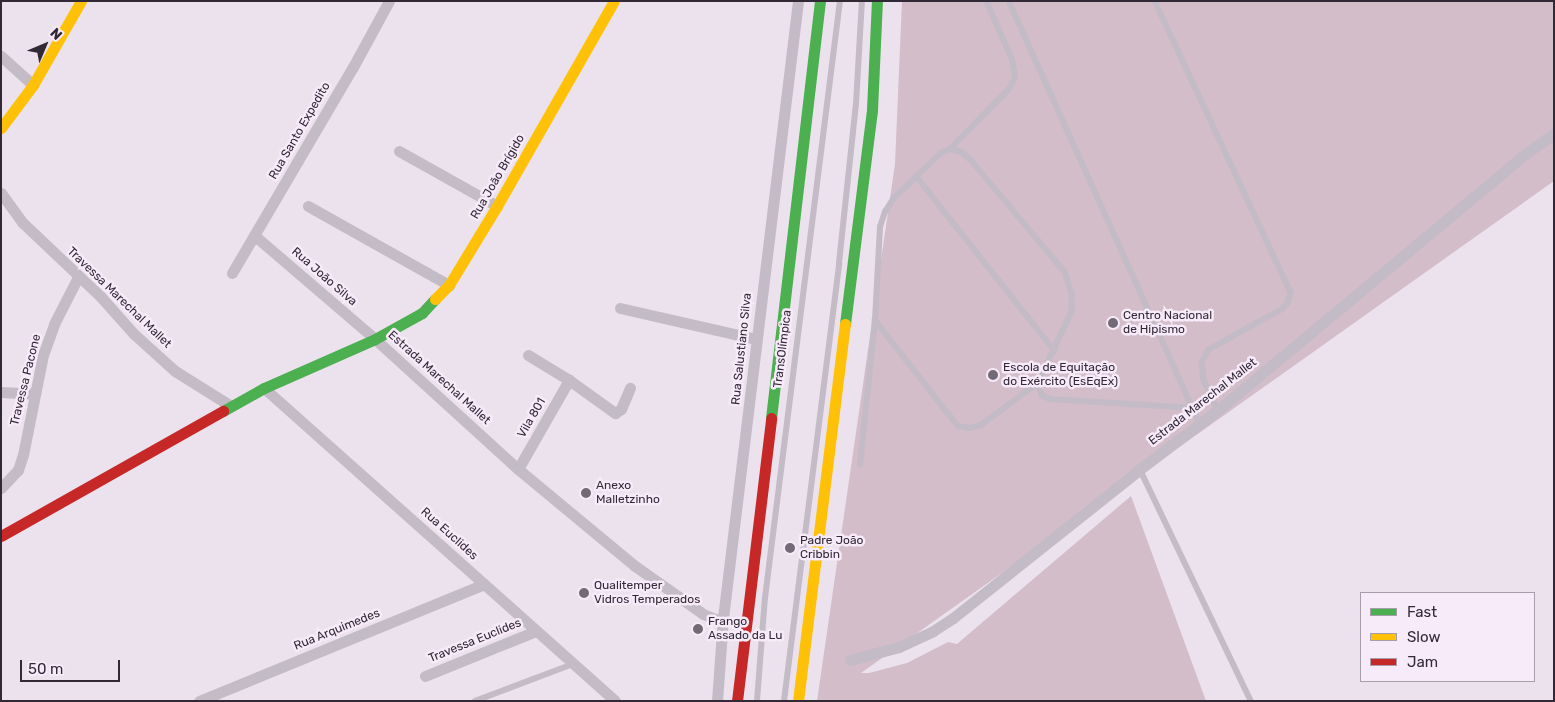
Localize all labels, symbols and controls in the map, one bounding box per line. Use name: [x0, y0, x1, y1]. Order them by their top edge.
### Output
north arrow: [20, 20, 70, 70]
text: N: [46, 24, 66, 44]
street label: Rua Santo Expedito: [266, 80, 334, 182]
street label: Rua João Brígido: [468, 132, 528, 222]
street label: Travessa Marechal Mallet: [64, 245, 174, 351]
street label: Rua João Silva: [288, 245, 360, 309]
street label: Rua Salustiano Silva: [729, 292, 755, 406]
street label: TransOlímpica: [771, 309, 795, 389]
place label: Centro Nacional de Hipismo: [1123, 309, 1212, 337]
marker: Centro Nacional de Hipismo: [1107, 317, 1119, 329]
street label: Estrada Marechal Mallet: [385, 328, 493, 428]
street label: Travessa Pacone: [8, 333, 44, 427]
street label: Estrada Marechal Mallet: [1146, 355, 1260, 449]
place label: Escola de Equitação do Exército (EsEqEx): [1003, 361, 1118, 389]
marker: Escola de Equitação do Exército (EsEqEx): [987, 369, 999, 381]
street label: Vila 801: [515, 396, 549, 440]
place label: Anexo Malletzinho: [596, 479, 660, 507]
marker: Anexo Malletzinho: [580, 487, 592, 499]
street label: Rua Euclides: [418, 505, 480, 563]
place label: Padre João Cribbin: [800, 534, 863, 562]
marker: Padre João Cribbin: [784, 542, 796, 554]
place label: Qualitemper Vidros Temperados: [594, 579, 701, 607]
marker: Qualitemper Vidros Temperados: [578, 587, 590, 599]
legend: [1360, 592, 1535, 682]
text: Fast: [1407, 603, 1437, 621]
street label: Rua Arquimedes: [292, 606, 382, 654]
place label: Frango Assado da Lu: [708, 615, 782, 643]
street label: Travessa Euclides: [427, 616, 523, 666]
marker: Frango Assado da Lu: [692, 623, 704, 635]
text: Slow: [1407, 628, 1440, 646]
scale bar: [22, 650, 122, 682]
text: Jam: [1407, 653, 1438, 671]
text: 50 m: [28, 660, 63, 678]

